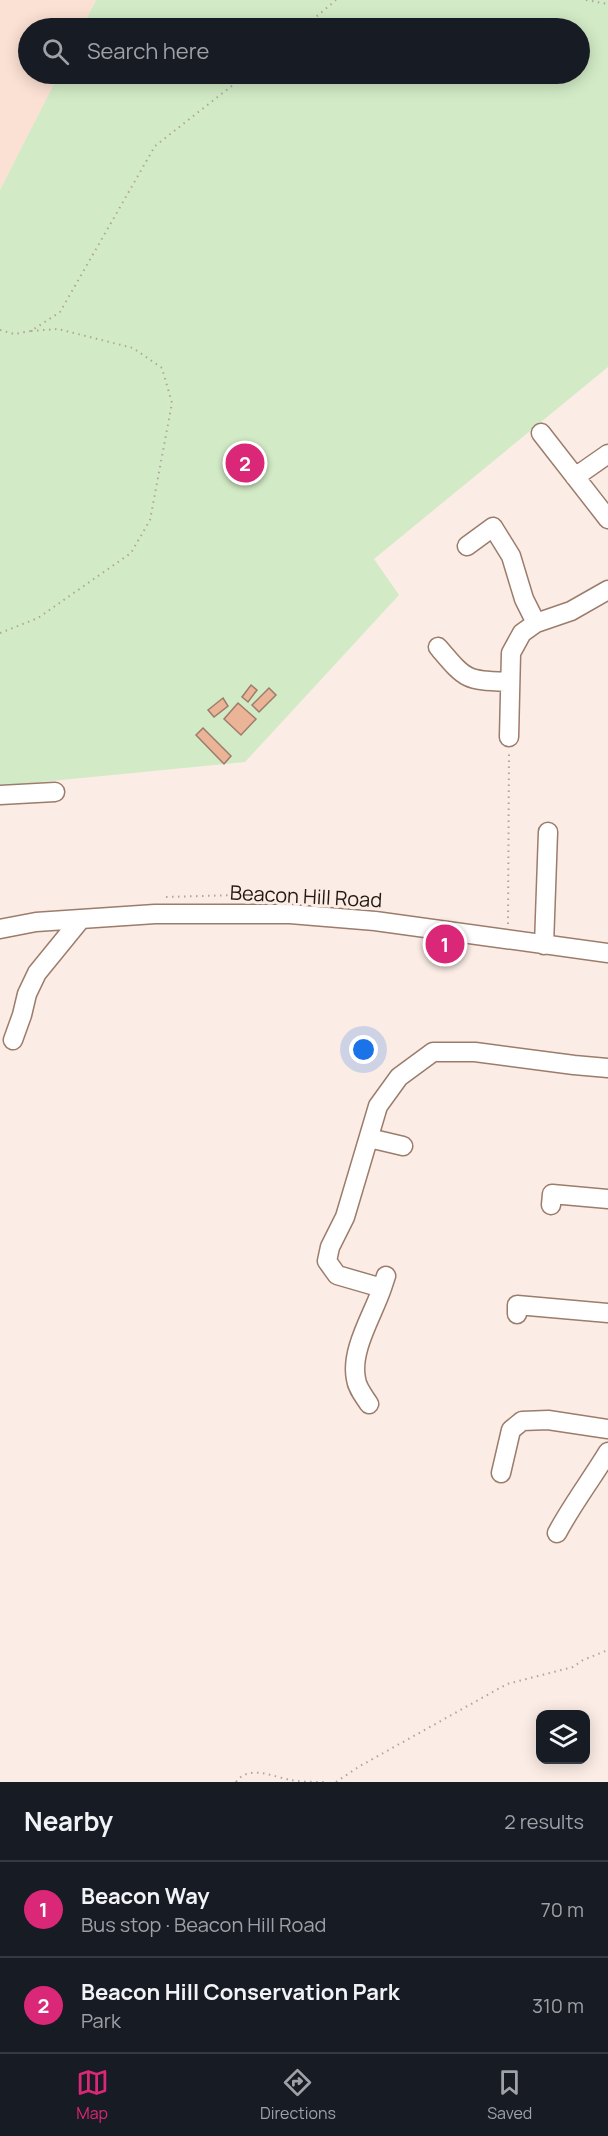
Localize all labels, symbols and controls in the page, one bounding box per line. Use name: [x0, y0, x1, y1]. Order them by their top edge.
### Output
search box: [18, 18, 590, 84]
icon: search: [39, 35, 72, 68]
text: Search here: [87, 36, 209, 66]
pin: 2: [226, 440, 264, 486]
street label: Beacon Hill Road: [229, 879, 383, 913]
pin: 1: [426, 922, 464, 966]
your location: [349, 1035, 378, 1064]
map controls: [536, 1710, 590, 1764]
button: layers: [536, 1710, 590, 1764]
text: Nearby: [24, 1803, 113, 1839]
text: 2 results: [504, 1808, 584, 1835]
text: Beacon Way: [81, 1881, 209, 1911]
text: 1: [39, 1896, 48, 1923]
text: 70 m: [541, 1896, 584, 1923]
text: Bus stop · Beacon Hill Road: [81, 1911, 326, 1938]
text: Beacon Hill Conservation Park: [81, 1977, 400, 2007]
text: 2: [38, 1992, 49, 2019]
text: 310 m: [532, 1992, 584, 2019]
text: Park: [81, 2007, 121, 2034]
tab: Map: [76, 2066, 109, 2124]
tab: Directions: [260, 2066, 336, 2124]
tab: Saved: [487, 2066, 532, 2124]

